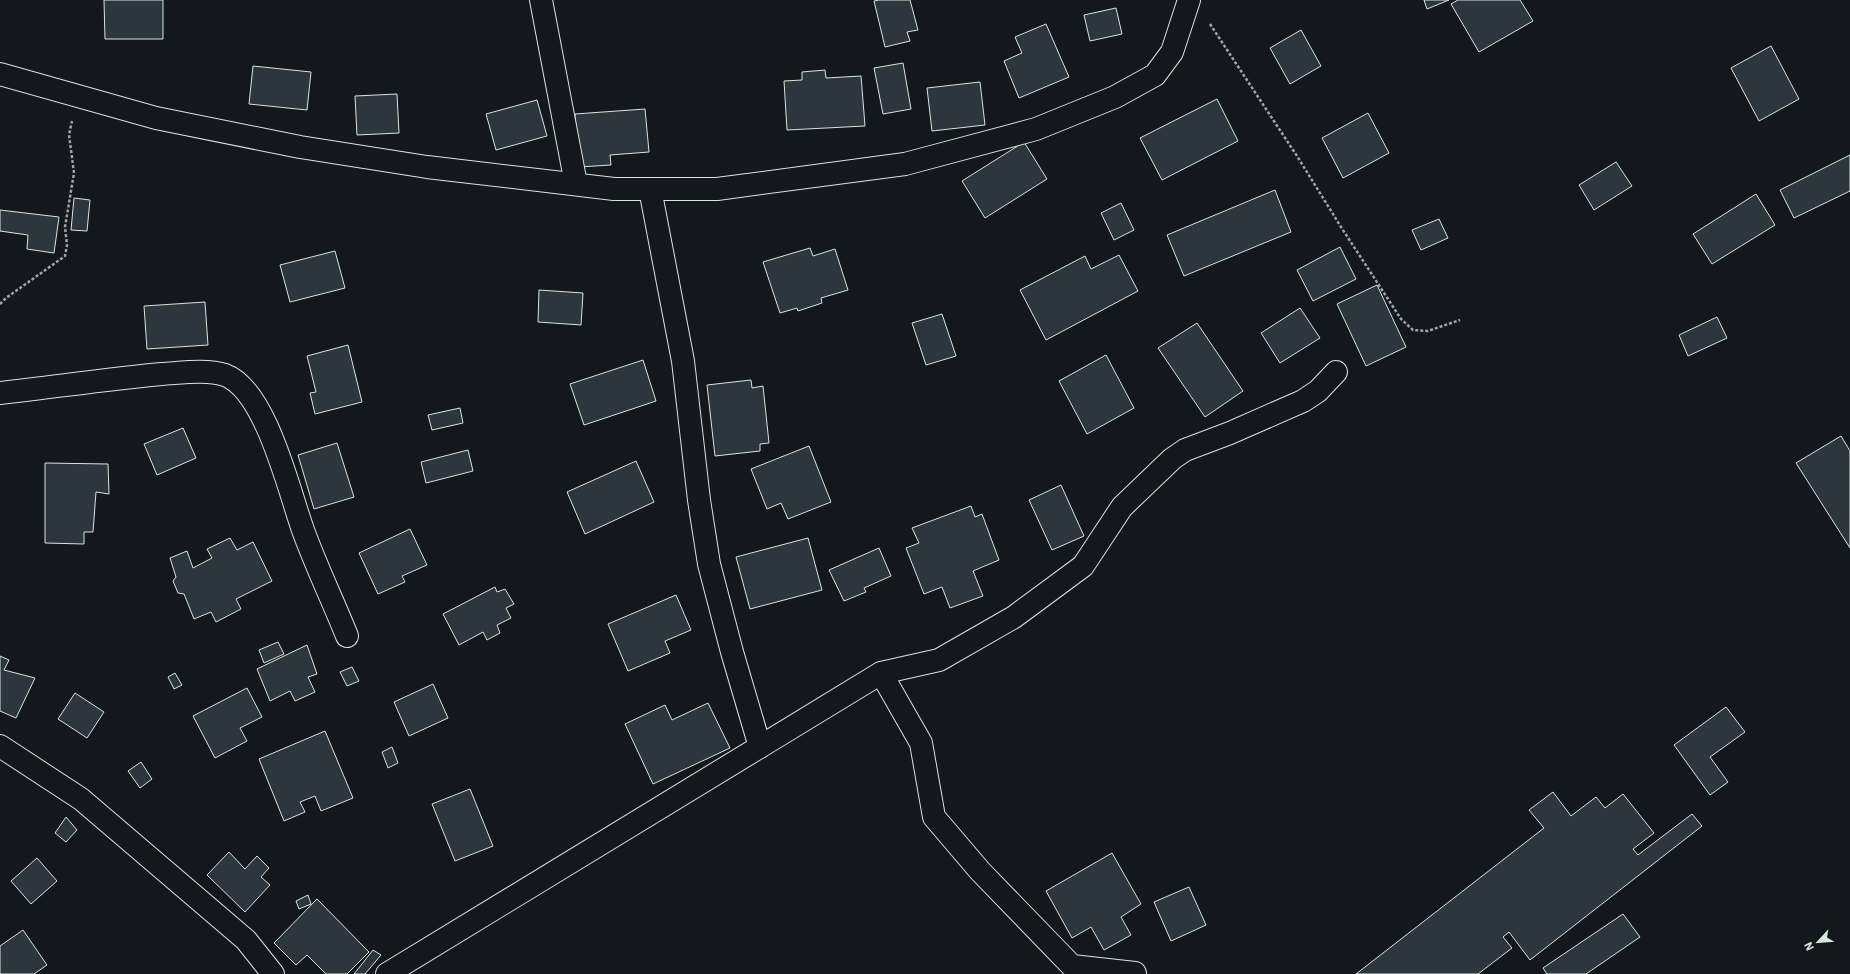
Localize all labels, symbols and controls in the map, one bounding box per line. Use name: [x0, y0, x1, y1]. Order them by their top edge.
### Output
north arrow: [1798, 922, 1838, 962]
text: N: [1801, 940, 1817, 953]

